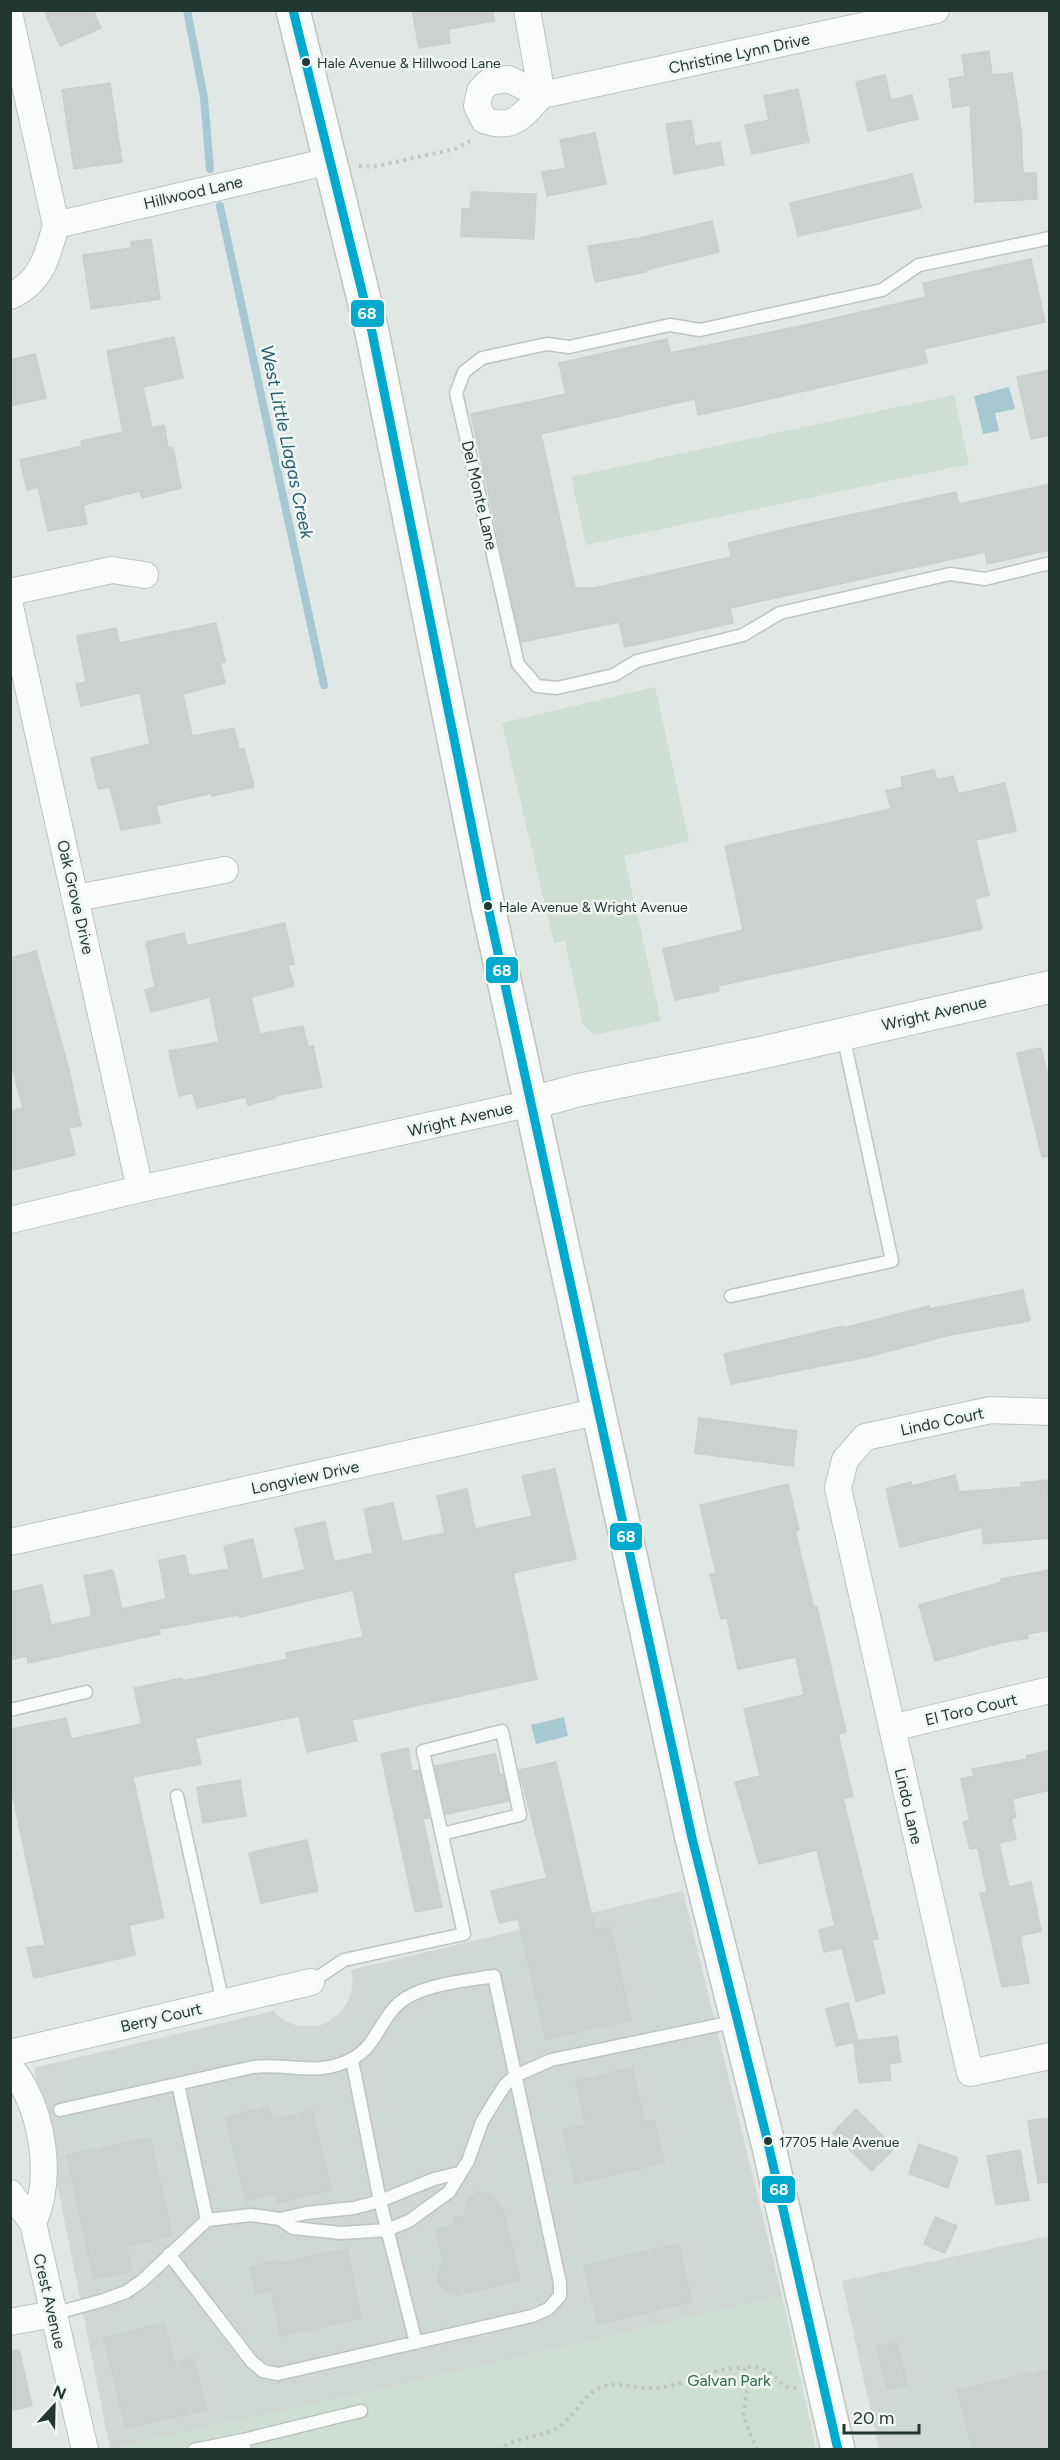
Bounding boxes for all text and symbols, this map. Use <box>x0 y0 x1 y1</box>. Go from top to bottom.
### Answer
street label: Christine Lynn Drive <box>667 29 812 78</box>
place label: Hale Avenue & Hillwood Lane <box>317 55 501 72</box>
marker: Hale Avenue & Hillwood Lane <box>300 56 312 68</box>
street label: Hillwood Lane <box>142 172 245 213</box>
line badge: 68 <box>350 299 385 328</box>
text: 68 <box>357 304 377 323</box>
water label: West Little Llagas Creek <box>256 343 319 542</box>
street label: Del Monte Lane <box>458 439 501 552</box>
street label: Oak Grove Drive <box>53 838 98 956</box>
place label: Hale Avenue & Wright Avenue <box>499 899 688 916</box>
marker: Hale Avenue & Wright Avenue <box>482 900 494 912</box>
line badge: 68 <box>485 956 519 984</box>
text: 68 <box>492 961 512 980</box>
street label: Wright Avenue <box>880 992 989 1035</box>
street label: Wright Avenue <box>406 1098 515 1141</box>
street label: Lindo Court <box>899 1403 986 1440</box>
street label: Longview Drive <box>249 1457 361 1498</box>
line badge: 68 <box>609 1522 643 1551</box>
text: 68 <box>616 1527 636 1546</box>
street label: El Toro Court <box>923 1690 1019 1729</box>
street label: Lindo Lane <box>891 1766 927 1846</box>
street label: Berry Court <box>119 1999 204 2036</box>
place label: 17705 Hale Avenue <box>779 2134 900 2151</box>
marker: 17705 Hale Avenue <box>762 2135 774 2147</box>
line badge: 68 <box>761 2175 796 2204</box>
text: 68 <box>769 2180 789 2199</box>
street label: Crest Avenue <box>29 2252 70 2351</box>
park label: Galvan Park <box>687 2371 771 2390</box>
north arrow <box>24 2376 84 2436</box>
text: N <box>50 2381 69 2404</box>
scale bar <box>844 2397 919 2435</box>
text: 20 m <box>853 2407 894 2429</box>

